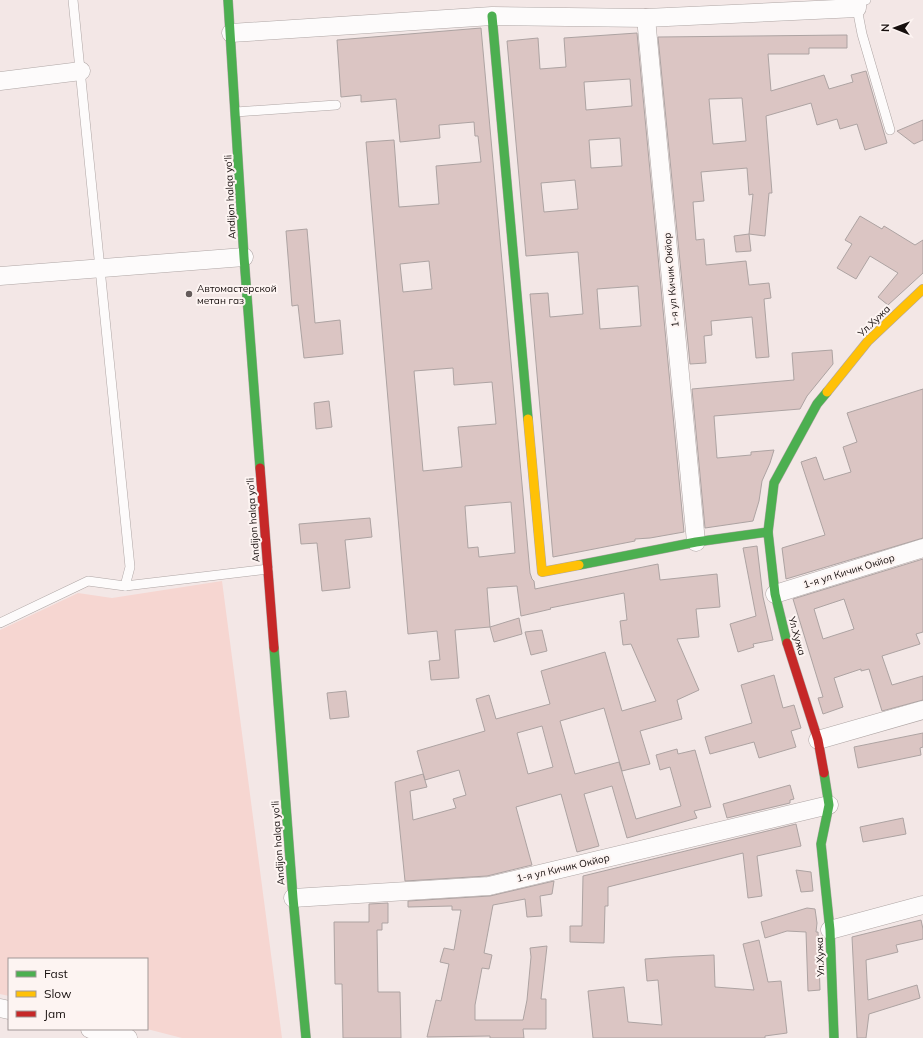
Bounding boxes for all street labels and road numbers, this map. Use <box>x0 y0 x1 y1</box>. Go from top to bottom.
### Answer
street label: Andijon halqa yo‘li <box>221 154 239 240</box>
street label: 1-я ул Кичик Окйор <box>660 232 682 328</box>
street label: Ул.Хужа <box>854 302 893 340</box>
street label: Andijon halqa yo‘li <box>244 477 262 563</box>
street label: 1-я ул Кичик Окйор <box>802 551 896 591</box>
street label: Ул.Хужа <box>785 614 809 657</box>
street label: Andijon halqa yo‘li <box>269 800 287 886</box>
street label: 1-я ул Кичик Окйор <box>515 851 611 885</box>
street label: Ул.Хужа <box>813 937 827 978</box>

